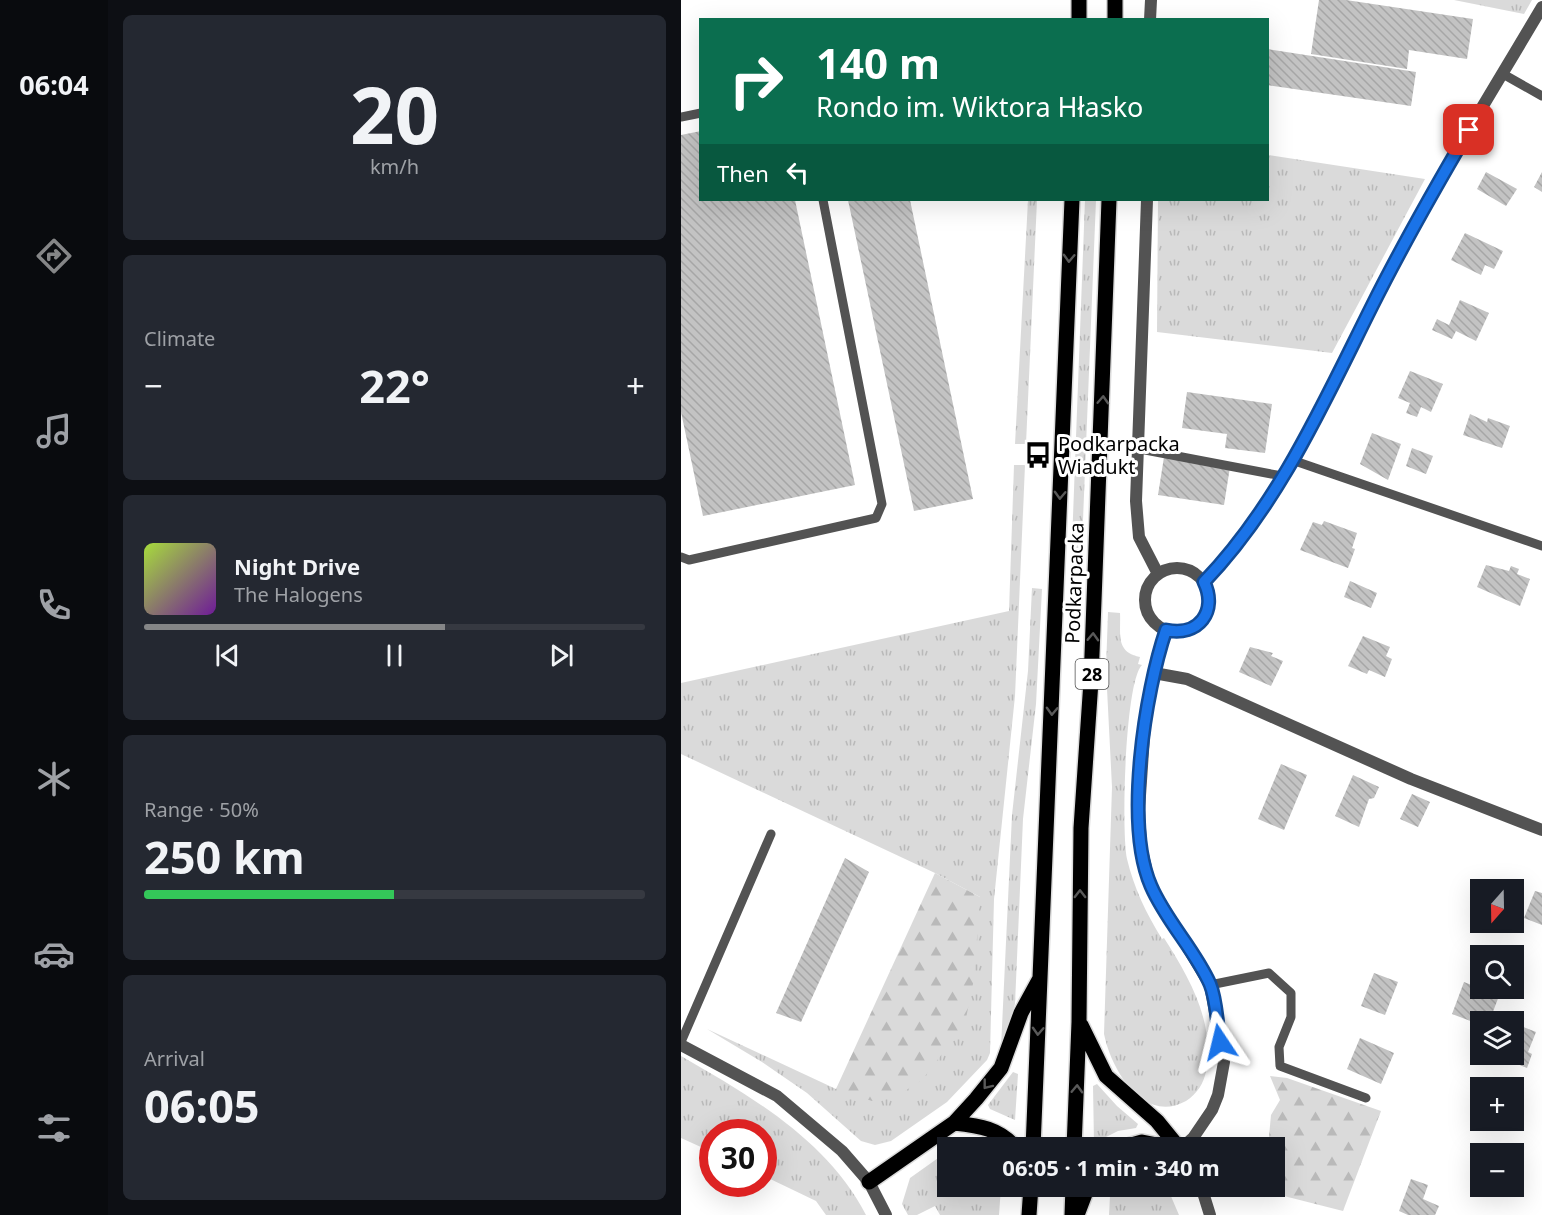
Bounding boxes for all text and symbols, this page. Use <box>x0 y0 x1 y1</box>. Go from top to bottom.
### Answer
text: 140 m <box>816 34 940 91</box>
icon: right <box>717 42 795 120</box>
text: 20 <box>350 61 439 167</box>
text: 06:04 <box>19 66 89 103</box>
text: Rondo im. Wiktora Hłasko <box>816 88 1143 125</box>
pin <box>1443 104 1494 155</box>
icon: arrive <box>1452 113 1485 146</box>
text: km/h <box>370 153 419 180</box>
icon: left <box>781 156 814 189</box>
text: Then <box>717 158 769 188</box>
icon: directions <box>33 235 75 277</box>
one-way arrow <box>1063 253 1076 262</box>
text: Climate <box>144 325 215 352</box>
text: 22° <box>359 355 430 416</box>
text: − <box>144 363 163 408</box>
text: + <box>626 363 645 408</box>
one-way arrow <box>1097 395 1110 404</box>
icon: music <box>33 410 75 452</box>
place label: Podkarpacka Wiadukt <box>1058 430 1180 480</box>
bus stop icon: Podkarpacka Wiadukt <box>1023 440 1053 470</box>
one-way arrow <box>1054 490 1066 499</box>
street label: Podkarpacka <box>1058 522 1090 644</box>
text: Night Drive <box>234 551 360 581</box>
text: The Halogens <box>234 581 363 608</box>
icon: phone <box>33 584 75 626</box>
one-way arrow <box>1086 632 1099 641</box>
icon: previous <box>211 639 244 672</box>
icon: pause <box>378 639 411 672</box>
icon: next <box>545 639 578 672</box>
road number: 28 <box>1075 659 1109 689</box>
one-way arrow <box>1045 706 1058 715</box>
icon: climate <box>33 758 75 800</box>
text: Range · 50% <box>144 796 259 823</box>
text: 250 km <box>144 826 305 887</box>
north arrow <box>1470 879 1524 933</box>
map controls <box>1470 879 1524 1197</box>
one-way arrow <box>1074 890 1086 899</box>
icon: car <box>33 933 75 975</box>
button: search <box>1470 945 1524 999</box>
position arrow <box>1188 1010 1252 1074</box>
button: layers <box>1470 1011 1524 1065</box>
one-way arrow <box>1032 1027 1045 1036</box>
text: Arrival <box>144 1045 205 1072</box>
text: 06:05 <box>144 1075 260 1136</box>
button: + <box>1470 1077 1524 1131</box>
one-way arrow <box>984 1078 995 1089</box>
one-way arrow <box>1070 1085 1083 1094</box>
icon: filters <box>33 1107 75 1149</box>
speed limit sign: 30 <box>699 1119 777 1197</box>
button: − <box>1470 1143 1524 1197</box>
text: 06:05 · 1 min · 340 m <box>1002 1152 1220 1182</box>

